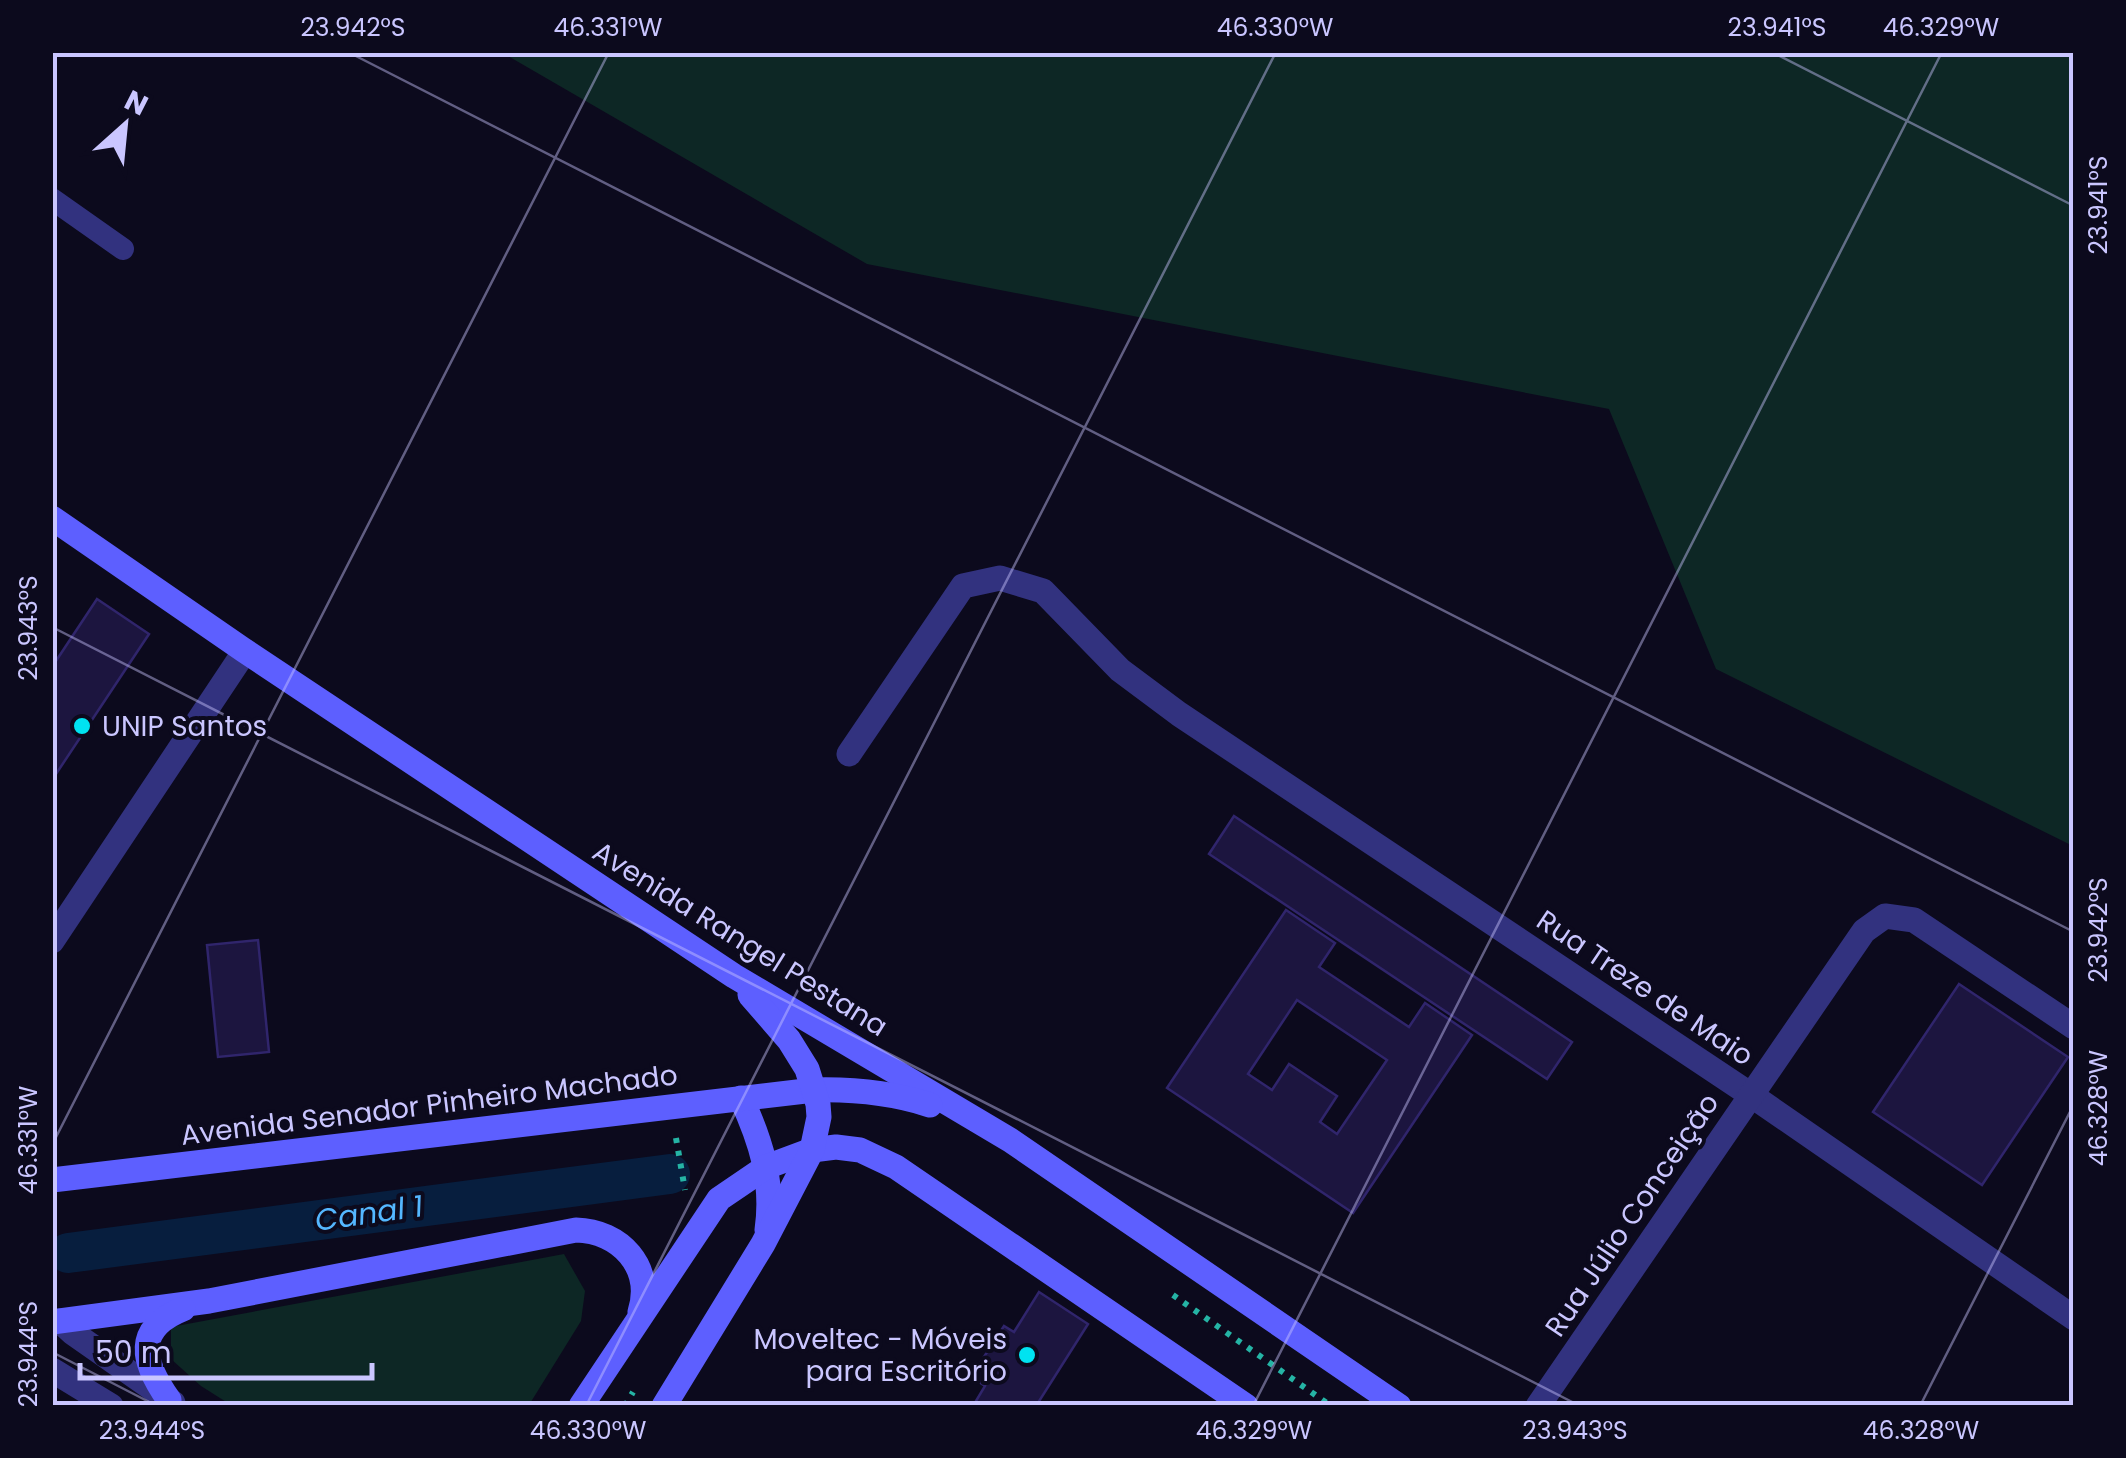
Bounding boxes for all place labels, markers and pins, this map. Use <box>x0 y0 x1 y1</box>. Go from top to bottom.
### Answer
place label: UNIP Santos <box>102 707 267 746</box>
marker: UNIP Santos <box>71 715 93 737</box>
place label: Moveltec - Móveis para Escritório <box>753 1320 1007 1391</box>
marker: Moveltec - Móveis para Escritório <box>1016 1344 1038 1366</box>

